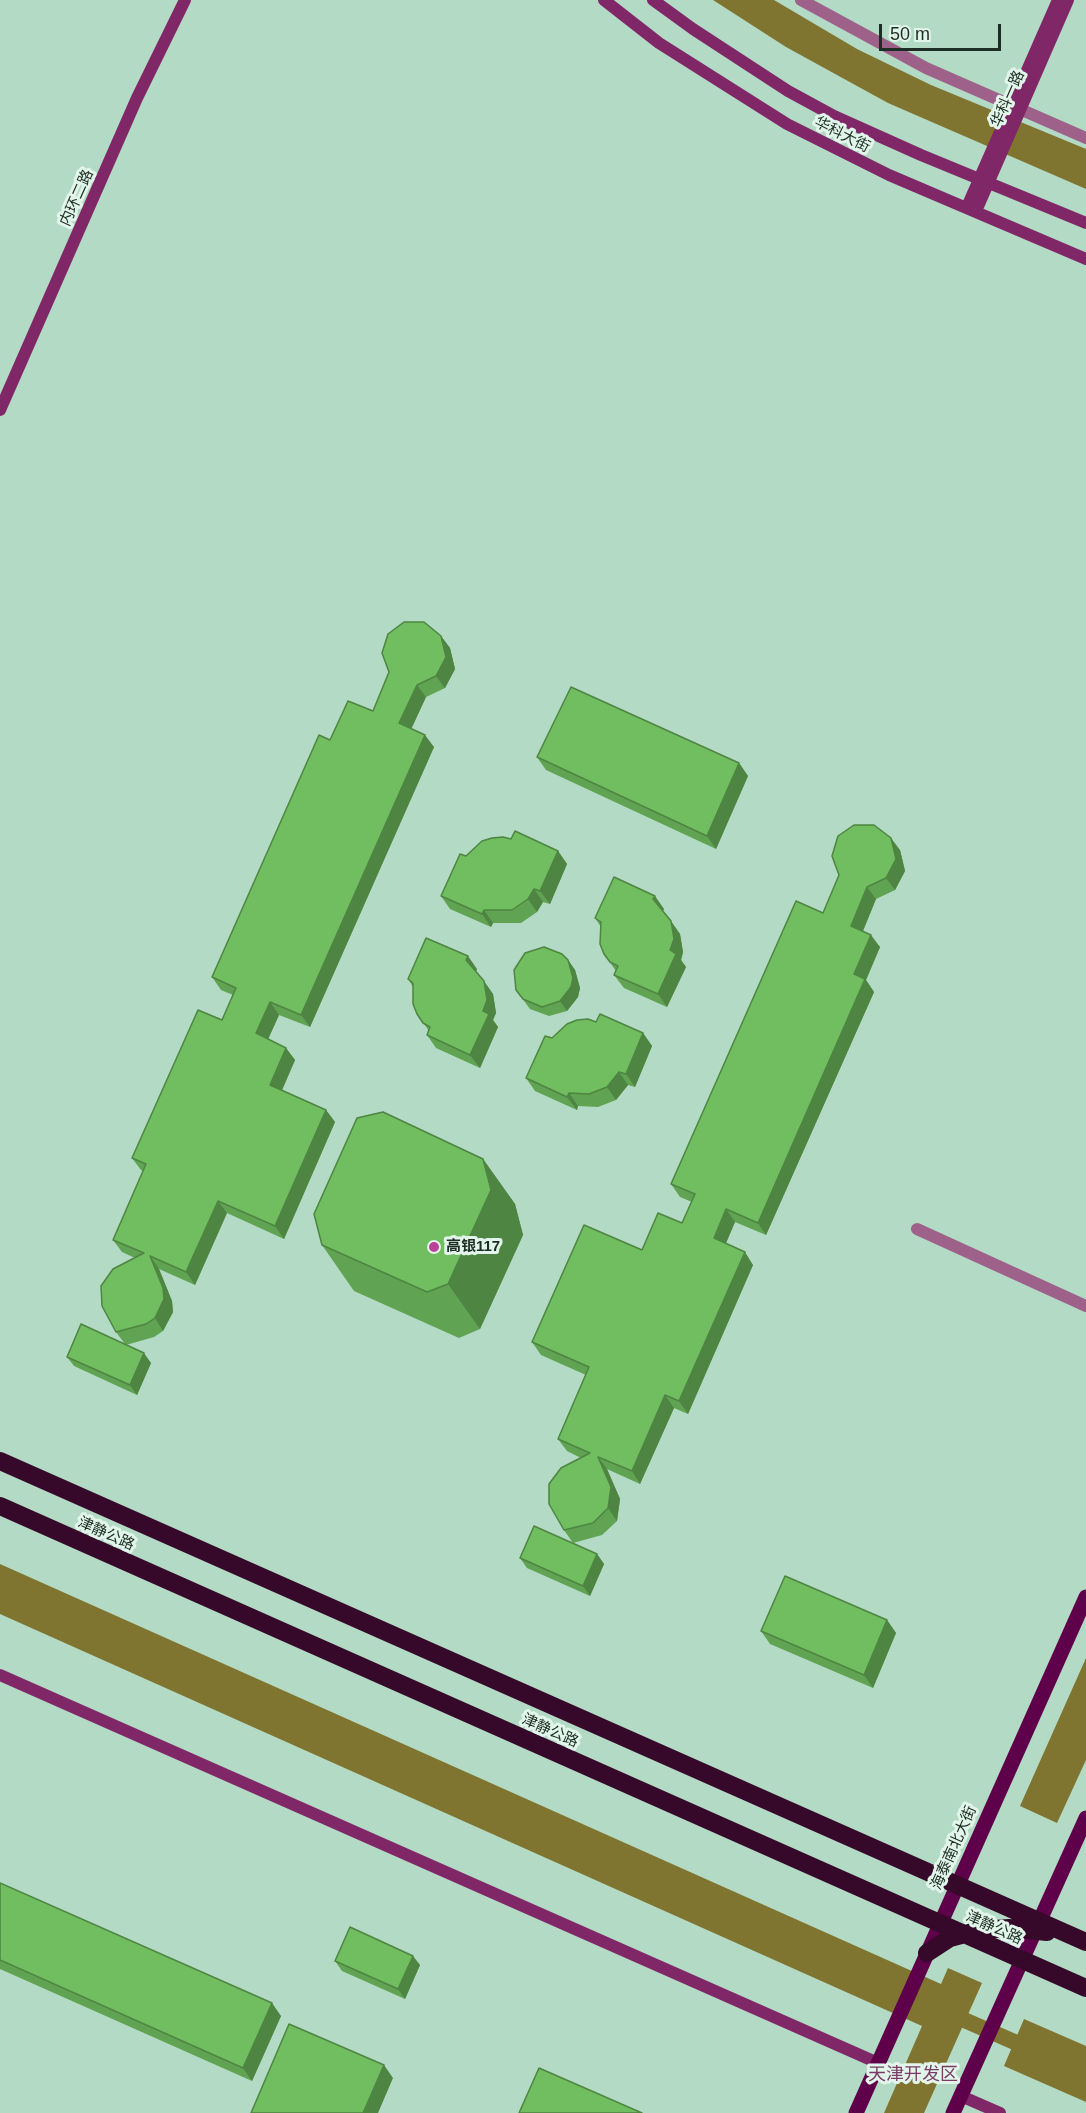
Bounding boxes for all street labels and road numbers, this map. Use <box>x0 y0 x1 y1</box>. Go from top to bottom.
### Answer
street label: 华科一路 <box>988 68 1028 130</box>
street label: 华科大街 <box>811 113 873 157</box>
street label: 内环二路 <box>57 167 97 229</box>
street label: 津静公路 <box>75 1514 137 1554</box>
street label: 津静公路 <box>519 1711 581 1751</box>
street label: 海泰南北大街 <box>927 1803 981 1893</box>
street label: 津静公路 <box>963 1908 1025 1948</box>

